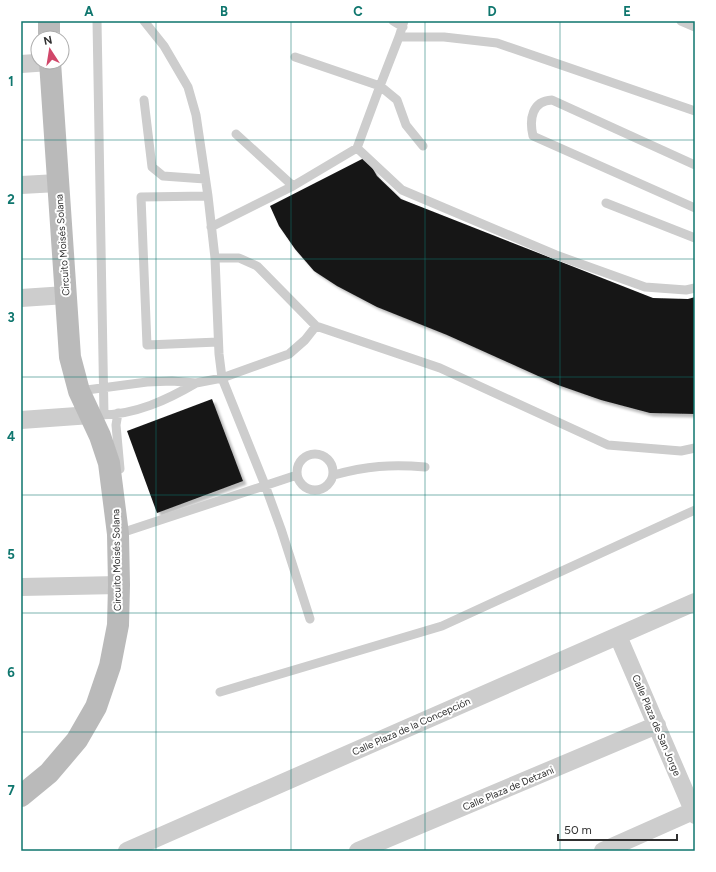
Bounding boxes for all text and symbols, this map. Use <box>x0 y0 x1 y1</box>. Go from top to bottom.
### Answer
text: A <box>84 4 94 19</box>
text: B <box>220 4 228 19</box>
text: C <box>353 4 363 19</box>
text: D <box>487 4 497 19</box>
text: E <box>623 4 631 19</box>
north arrow <box>30 30 70 70</box>
text: N <box>43 33 54 48</box>
text: 1 <box>8 74 14 89</box>
text: 2 <box>7 192 15 207</box>
street label: Circuito Moisés Solana <box>52 194 73 296</box>
text: 3 <box>7 310 15 325</box>
text: 4 <box>7 429 15 444</box>
street label: Circuito Moisés Solana <box>109 509 124 611</box>
text: 5 <box>7 547 15 562</box>
text: 6 <box>7 665 15 680</box>
street label: Calle Plaza de San Jorge <box>629 673 684 778</box>
street label: Calle Plaza de la Concepción <box>350 694 473 758</box>
street label: Calle Plaza de Detzani <box>461 763 556 814</box>
text: 7 <box>7 783 15 798</box>
scale bar <box>558 816 677 842</box>
text: 50 m <box>564 823 592 837</box>

